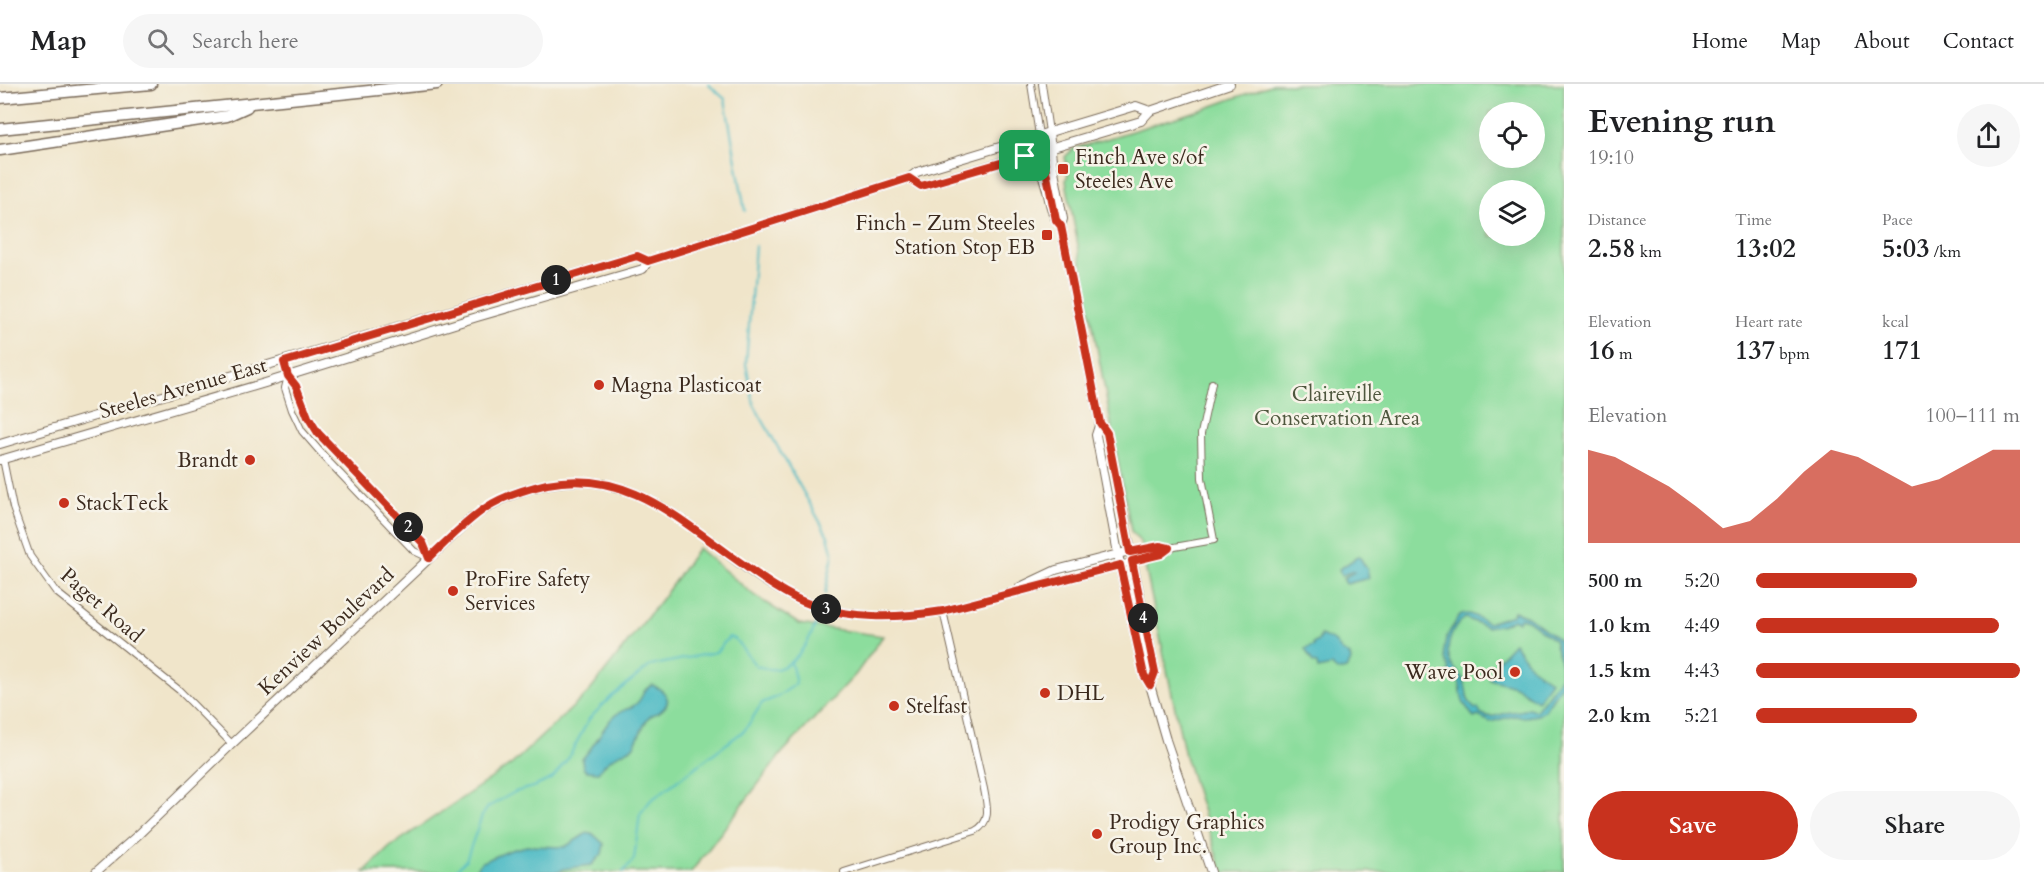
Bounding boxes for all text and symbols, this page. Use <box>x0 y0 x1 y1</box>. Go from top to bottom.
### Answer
search box <box>123 14 543 68</box>
text: Map <box>30 22 87 60</box>
icon: search <box>144 25 177 58</box>
text: Search here <box>192 26 299 56</box>
text: Home <box>1692 27 1748 56</box>
text: Map <box>1781 27 1821 56</box>
text: About <box>1854 27 1910 56</box>
text: Contact <box>1943 27 2014 56</box>
text: Evening run <box>1588 99 1776 144</box>
map controls <box>1479 102 1545 246</box>
button: locate <box>1479 102 1545 168</box>
button: share <box>1957 104 2020 167</box>
pin <box>999 130 1050 181</box>
icon: arrive <box>1008 139 1041 172</box>
place label: Finch Ave s/of Steeles Ave <box>1075 143 1207 196</box>
text: 19:10 <box>1588 144 1634 171</box>
marker: Finch Ave s/of Steeles Ave <box>1056 162 1070 176</box>
button: layers <box>1479 180 1545 246</box>
place label: Finch - Zum Steeles Station Stop EB <box>855 209 1035 262</box>
text: Distance <box>1588 209 1646 231</box>
text: Time <box>1735 209 1772 231</box>
text: Pace <box>1882 209 1913 231</box>
marker: Finch - Zum Steeles Station Stop EB <box>1040 228 1054 242</box>
text: 2.58 <box>1588 231 1636 266</box>
text: 13:02 <box>1735 231 1796 266</box>
text: 5:03 <box>1882 231 1930 266</box>
text: km <box>1636 241 1662 263</box>
text: /km <box>1930 241 1961 263</box>
pin: 1 <box>541 265 571 295</box>
text: 1 <box>552 269 560 291</box>
text: Elevation <box>1588 311 1652 333</box>
text: Heart rate <box>1735 311 1803 333</box>
text: kcal <box>1882 311 1909 333</box>
text: 16 <box>1588 333 1615 368</box>
text: 137 <box>1735 333 1775 368</box>
text: 171 <box>1882 333 1922 368</box>
text: m <box>1615 343 1632 365</box>
text: bpm <box>1775 343 1810 365</box>
street label: Steeles Avenue East <box>96 351 271 426</box>
place label: Magna Plasticoat <box>611 371 762 400</box>
marker: Magna Plasticoat <box>592 378 606 392</box>
park label: Claireville Conservation Area <box>1254 380 1420 433</box>
text: Elevation <box>1588 402 1667 429</box>
text: 100–111 m <box>1925 402 2020 429</box>
place label: Brandt <box>177 446 238 475</box>
marker: Brandt <box>243 453 257 467</box>
place label: StackTeck <box>76 489 170 518</box>
marker: StackTeck <box>57 496 71 510</box>
pin: 2 <box>393 512 423 542</box>
text: 2 <box>404 516 412 538</box>
street label: Paget Road <box>54 561 149 650</box>
street label: Kenview Boulevard <box>252 561 401 702</box>
place label: ProFire Safety Services <box>465 565 590 618</box>
text: 500 m <box>1588 567 1643 594</box>
text: 5:20 <box>1684 567 1720 594</box>
marker: ProFire Safety Services <box>446 584 460 598</box>
pin: 3 <box>811 594 841 624</box>
text: 3 <box>822 598 830 620</box>
pin: 4 <box>1128 603 1158 633</box>
text: 4 <box>1139 607 1147 629</box>
text: 1.0 km <box>1588 612 1651 639</box>
text: 4:49 <box>1684 612 1720 639</box>
text: 1.5 km <box>1588 657 1651 684</box>
text: 4:43 <box>1684 657 1720 684</box>
place label: Wave Pool <box>1403 658 1503 687</box>
marker: Wave Pool <box>1508 665 1522 679</box>
place label: DHL <box>1057 679 1105 708</box>
marker: DHL <box>1038 686 1052 700</box>
place label: Stelfast <box>906 692 968 721</box>
marker: Stelfast <box>887 699 901 713</box>
text: 2.0 km <box>1588 702 1651 729</box>
text: 5:21 <box>1684 702 1720 729</box>
button: Save <box>1588 791 1798 860</box>
button: Share <box>1810 791 2020 860</box>
place label: Prodigy Graphics Group Inc. <box>1109 808 1265 861</box>
marker: Prodigy Graphics Group Inc. <box>1090 827 1104 841</box>

